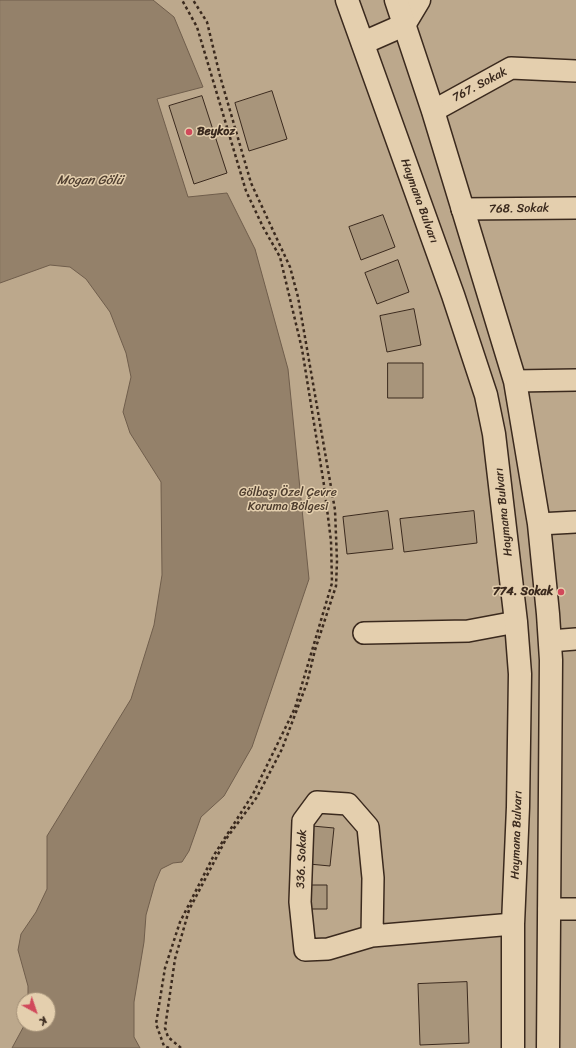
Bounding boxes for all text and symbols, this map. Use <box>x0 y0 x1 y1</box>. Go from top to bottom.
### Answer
street label: 767. Sokak <box>450 65 510 105</box>
place label: Beykoz <box>197 125 235 139</box>
marker: Beykoz <box>184 127 194 137</box>
street label: Haymana Bulvarı <box>397 157 441 245</box>
water label: Mogan Gölü <box>57 173 123 189</box>
street label: 768. Sokak <box>489 201 549 217</box>
street label: Haymana Bulvarı <box>492 467 516 557</box>
park label: Gölbaşı Özel Çevre Koruma Bölgesi <box>239 486 337 514</box>
place label: 774. Sokak <box>493 585 553 599</box>
marker: 774. Sokak <box>556 587 566 597</box>
street label: Haymana Bulvarı <box>508 790 526 880</box>
street label: 336. Sokak <box>294 829 310 889</box>
north arrow <box>16 992 56 1032</box>
text: K <box>35 1011 52 1030</box>

